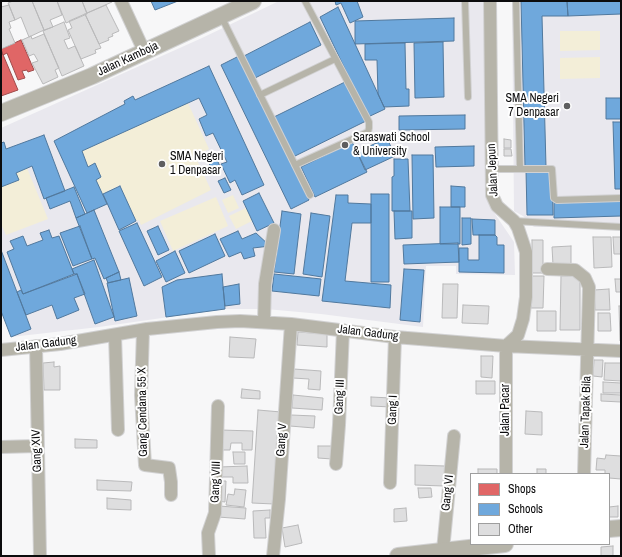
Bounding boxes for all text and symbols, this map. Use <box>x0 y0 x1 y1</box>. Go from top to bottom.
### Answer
street label: Jalan Kamboja <box>95 39 161 79</box>
place label: SMA Negeri 7 Denpasar <box>505 92 559 120</box>
marker: SMA Negeri 7 Denpasar <box>562 101 572 111</box>
place label: Saraswati School & University <box>353 131 430 159</box>
marker: Saraswati School & University <box>340 140 350 150</box>
street label: Jalan Jepun <box>484 143 502 197</box>
place label: SMA Negeri 1 Denpasar <box>170 150 224 178</box>
marker: SMA Negeri 1 Denpasar <box>157 159 167 169</box>
street label: Jalan Gadung <box>337 322 399 344</box>
street label: Jalan Gadung <box>15 333 77 355</box>
street label: Gang Cendana 55 X <box>135 367 151 457</box>
street label: Jalan Tapak Bila <box>578 376 594 448</box>
street label: Gang III <box>332 379 348 415</box>
street label: Jalan Pacar <box>499 384 513 436</box>
street label: Gang I <box>385 395 401 425</box>
street label: Gang V <box>274 423 290 457</box>
street label: Gang XIV <box>29 429 45 473</box>
street label: Gang VIII <box>208 461 224 503</box>
legend <box>470 473 610 545</box>
street label: Gang VI <box>439 474 457 512</box>
text: Shops <box>508 481 536 497</box>
text: Schools <box>508 501 543 517</box>
text: Other <box>508 521 533 537</box>

